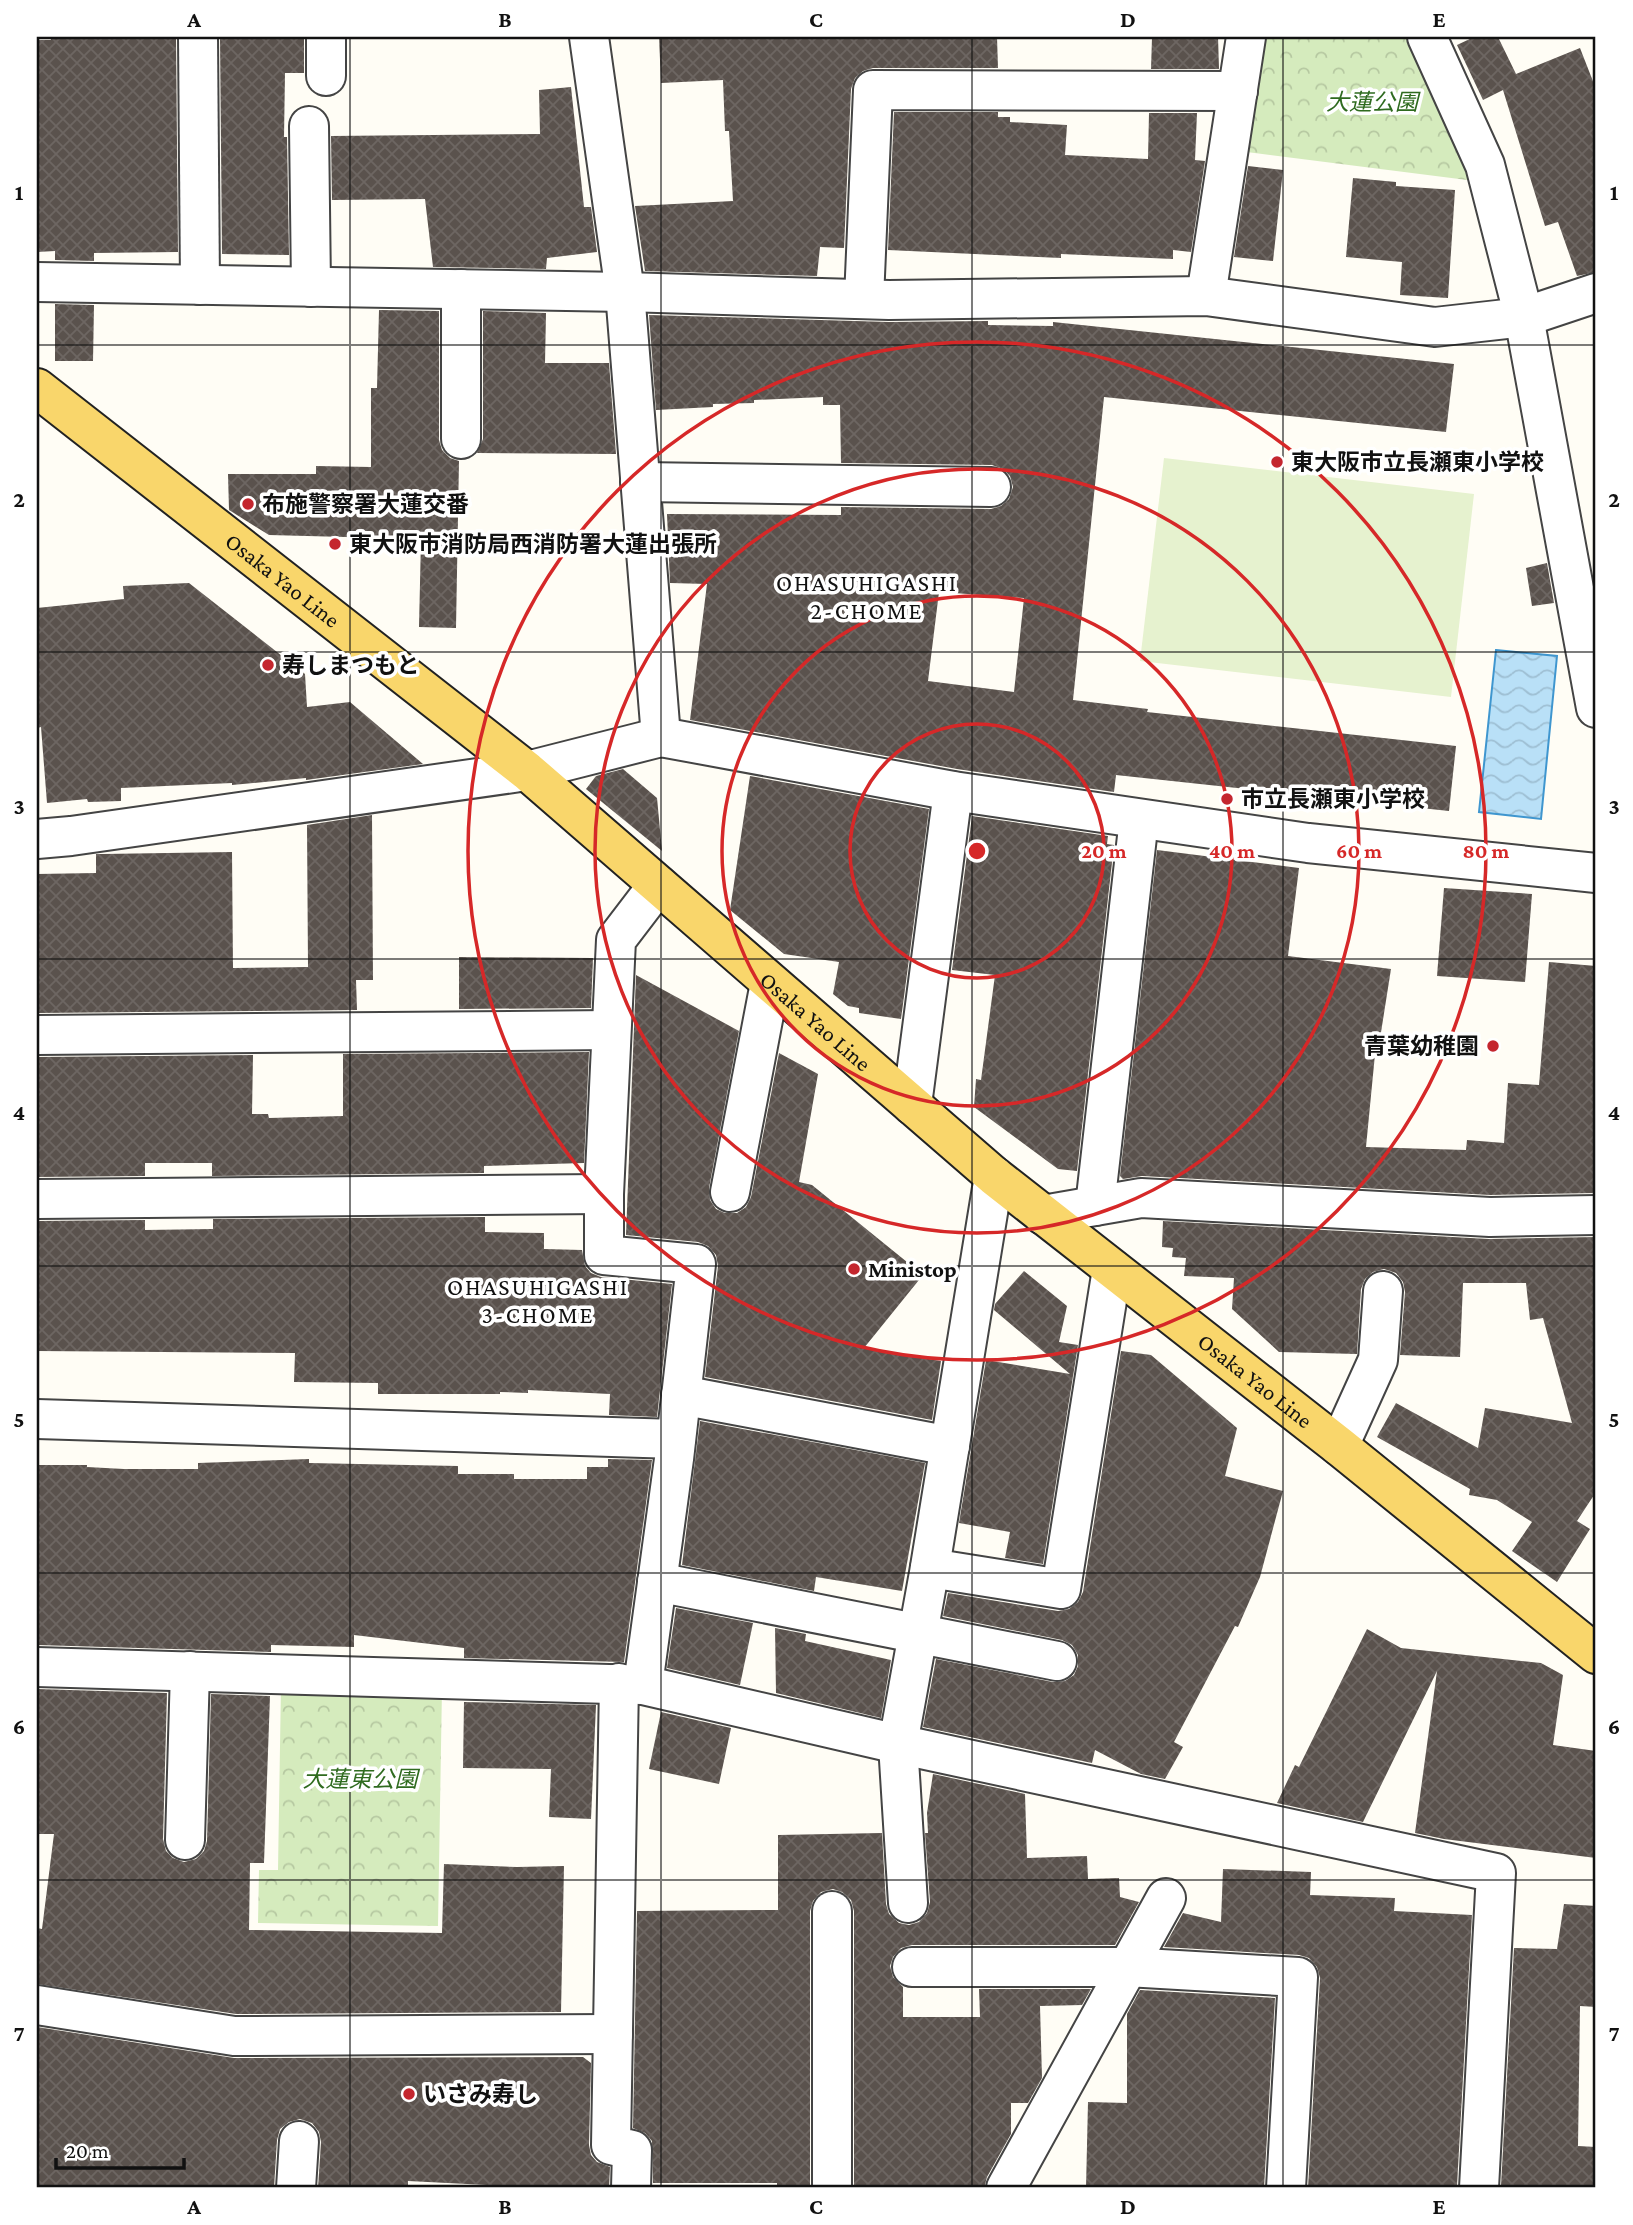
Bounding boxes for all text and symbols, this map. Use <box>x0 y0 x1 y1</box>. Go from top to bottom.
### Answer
text: A <box>186 6 201 32</box>
text: B <box>498 6 512 32</box>
text: C <box>809 6 823 32</box>
text: D <box>1120 6 1136 32</box>
text: E <box>1432 6 1446 32</box>
park label: 大蓮公園 <box>1326 89 1421 115</box>
text: 1 <box>15 179 24 205</box>
text: 1 <box>1610 179 1619 205</box>
place label: 東大阪市立長瀬東小学校 <box>1291 449 1544 475</box>
marker: 東大阪市立長瀬東小学校 <box>1269 454 1285 470</box>
text: 2 <box>13 486 25 512</box>
text: 2 <box>1608 486 1620 512</box>
place label: 布施警察署大蓮交番 <box>262 491 469 517</box>
marker: 布施警察署大蓮交番 <box>240 496 256 512</box>
street label: Osaka Yao Line <box>220 527 345 633</box>
place label: 東大阪市消防局西消防署大蓮出張所 <box>349 531 717 557</box>
marker: 東大阪市消防局西消防署大蓮出張所 <box>327 536 343 552</box>
district label: OHASUHIGASHI 2-CHOME <box>776 569 958 624</box>
place label: 寿しまつもと <box>282 652 420 678</box>
marker: 寿しまつもと <box>260 657 276 673</box>
place label: 市立長瀬東小学校 <box>1241 786 1425 812</box>
marker: 市立長瀬東小学校 <box>1219 791 1235 807</box>
text: 3 <box>13 793 25 819</box>
text: 3 <box>1608 793 1620 819</box>
centre of rings <box>965 839 989 863</box>
text: 20 m <box>1081 839 1127 863</box>
text: 40 m <box>1209 839 1255 863</box>
text: 60 m <box>1336 839 1382 863</box>
text: 80 m <box>1463 839 1510 863</box>
street label: Osaka Yao Line <box>755 966 876 1076</box>
place label: 青葉幼稚園 <box>1364 1033 1479 1059</box>
marker: 青葉幼稚園 <box>1485 1038 1501 1054</box>
text: 4 <box>13 1099 25 1125</box>
text: 4 <box>1608 1099 1620 1125</box>
place label: Ministop <box>868 1256 957 1282</box>
marker: Ministop <box>846 1261 862 1277</box>
district label: OHASUHIGASHI 3-CHOME <box>447 1273 629 1328</box>
street label: Osaka Yao Line <box>1193 1328 1318 1433</box>
text: 5 <box>13 1406 25 1432</box>
text: 5 <box>1608 1406 1620 1432</box>
text: 6 <box>13 1713 25 1739</box>
text: 6 <box>1608 1713 1620 1739</box>
park label: 大蓮東公園 <box>303 1766 421 1792</box>
text: 7 <box>13 2020 25 2046</box>
text: 7 <box>1608 2020 1620 2046</box>
place label: いさみ寿し <box>423 2081 538 2107</box>
marker: いさみ寿し <box>401 2086 417 2102</box>
scale bar <box>56 2127 184 2171</box>
text: 20 m <box>66 2139 109 2163</box>
text: A <box>186 2193 201 2219</box>
text: B <box>498 2193 512 2219</box>
text: C <box>809 2193 823 2219</box>
text: D <box>1120 2193 1136 2219</box>
text: E <box>1432 2193 1446 2219</box>

